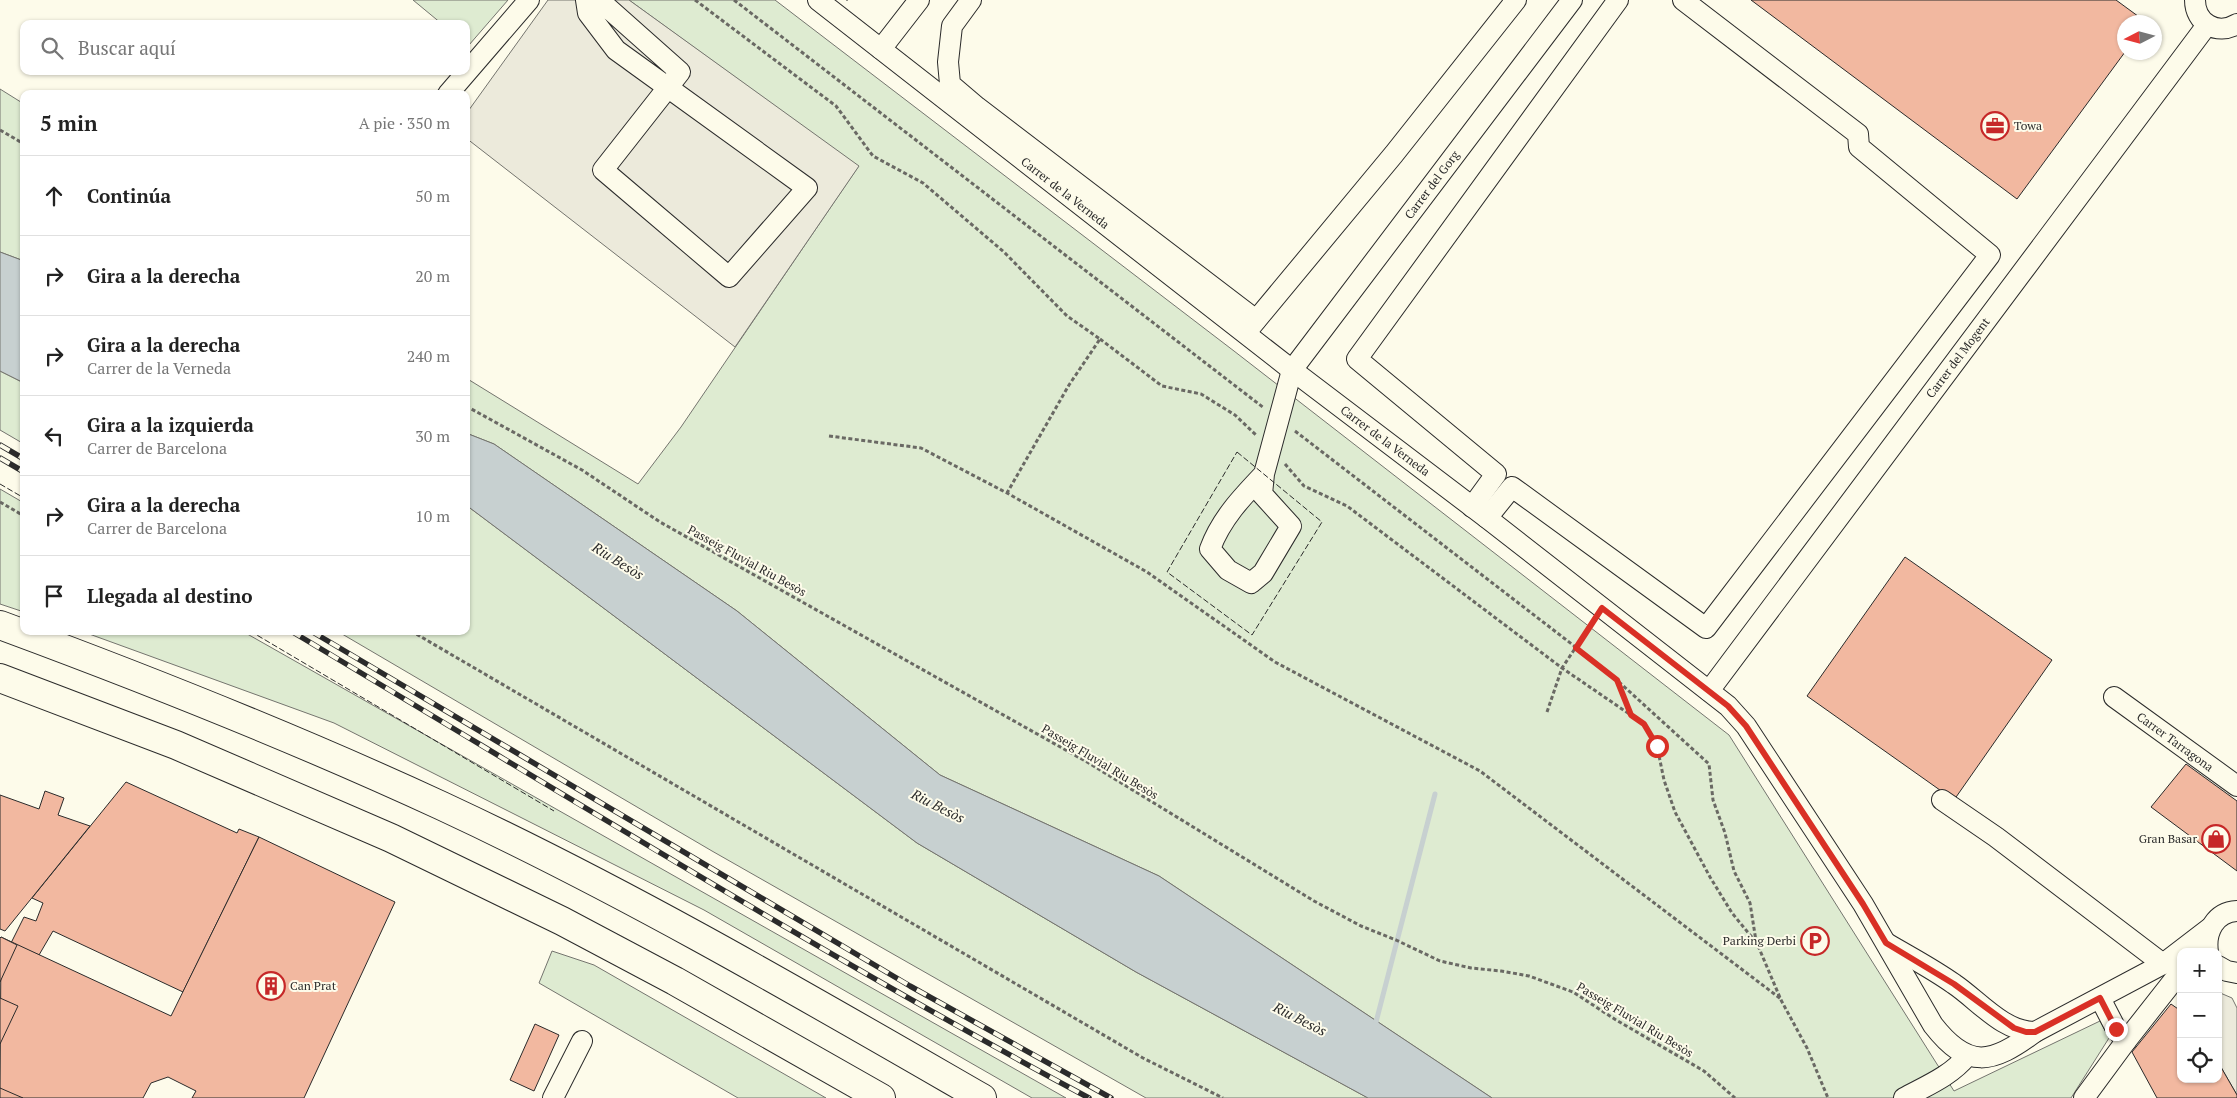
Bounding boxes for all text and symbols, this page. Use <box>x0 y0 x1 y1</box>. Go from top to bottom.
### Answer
north arrow <box>2117 15 2162 60</box>
search box <box>20 20 470 75</box>
icon: search <box>38 34 66 62</box>
text: Buscar aquí <box>78 35 176 60</box>
text: 5 min <box>40 109 97 137</box>
office icon: Towa <box>1980 111 2010 141</box>
text: A pie · 350 m <box>359 112 450 134</box>
place label: Towa <box>2014 118 2042 133</box>
street label: Carrer del Gorg <box>1401 147 1463 222</box>
street label: Carrer de la Verneda <box>1018 153 1113 232</box>
icon: ahead <box>40 182 68 210</box>
text: Continúa <box>87 183 171 208</box>
text: 50 m <box>415 185 450 207</box>
icon: right <box>40 262 68 290</box>
text: Gira a la derecha <box>87 263 240 288</box>
text: 20 m <box>415 265 450 287</box>
street label: Carrer del Mogent <box>1922 314 1993 401</box>
text: Gira a la derecha <box>87 332 240 357</box>
icon: right <box>40 342 68 370</box>
text: 240 m <box>407 345 450 367</box>
text: Carrer de la Verneda <box>87 357 231 379</box>
street label: Carrer de la Verneda <box>1338 402 1433 479</box>
text: Gira a la izquierda <box>87 412 254 437</box>
icon: left <box>40 422 68 450</box>
text: 30 m <box>415 425 450 447</box>
text: Carrer de Barcelona <box>87 437 227 459</box>
text: Gira a la derecha <box>87 492 240 517</box>
icon: right <box>40 502 68 530</box>
text: 10 m <box>415 505 450 527</box>
text: Carrer de Barcelona <box>87 517 227 539</box>
street label: Passeig Fluvial Riu Besòs <box>685 522 809 599</box>
water label: Riu Besòs <box>588 537 648 584</box>
icon: arrive <box>40 582 68 610</box>
text: Llegada al destino <box>87 583 253 608</box>
street label: Carrer Tarragona <box>2134 709 2217 774</box>
street label: Passeig Fluvial Riu Besòs <box>1039 721 1161 802</box>
route start <box>1646 735 1669 758</box>
water label: Riu Besòs <box>907 784 968 827</box>
shop icon: Gran Basar <box>2201 824 2231 854</box>
place label: Gran Basar <box>2139 831 2197 846</box>
parking icon: Parking Derbi <box>1800 926 1830 956</box>
place label: Parking Derbi <box>1723 933 1796 948</box>
map controls <box>2177 948 2222 1083</box>
button: + <box>2177 948 2222 993</box>
building icon: Can Prat <box>256 971 286 1001</box>
place label: Can Prat <box>290 978 337 993</box>
street label: Passeig Fluvial Riu Besòs <box>1574 979 1696 1060</box>
button: − <box>2177 993 2222 1038</box>
water label: Riu Besòs <box>1269 997 1330 1040</box>
route end <box>2105 1018 2128 1041</box>
button: locate <box>2177 1038 2222 1083</box>

